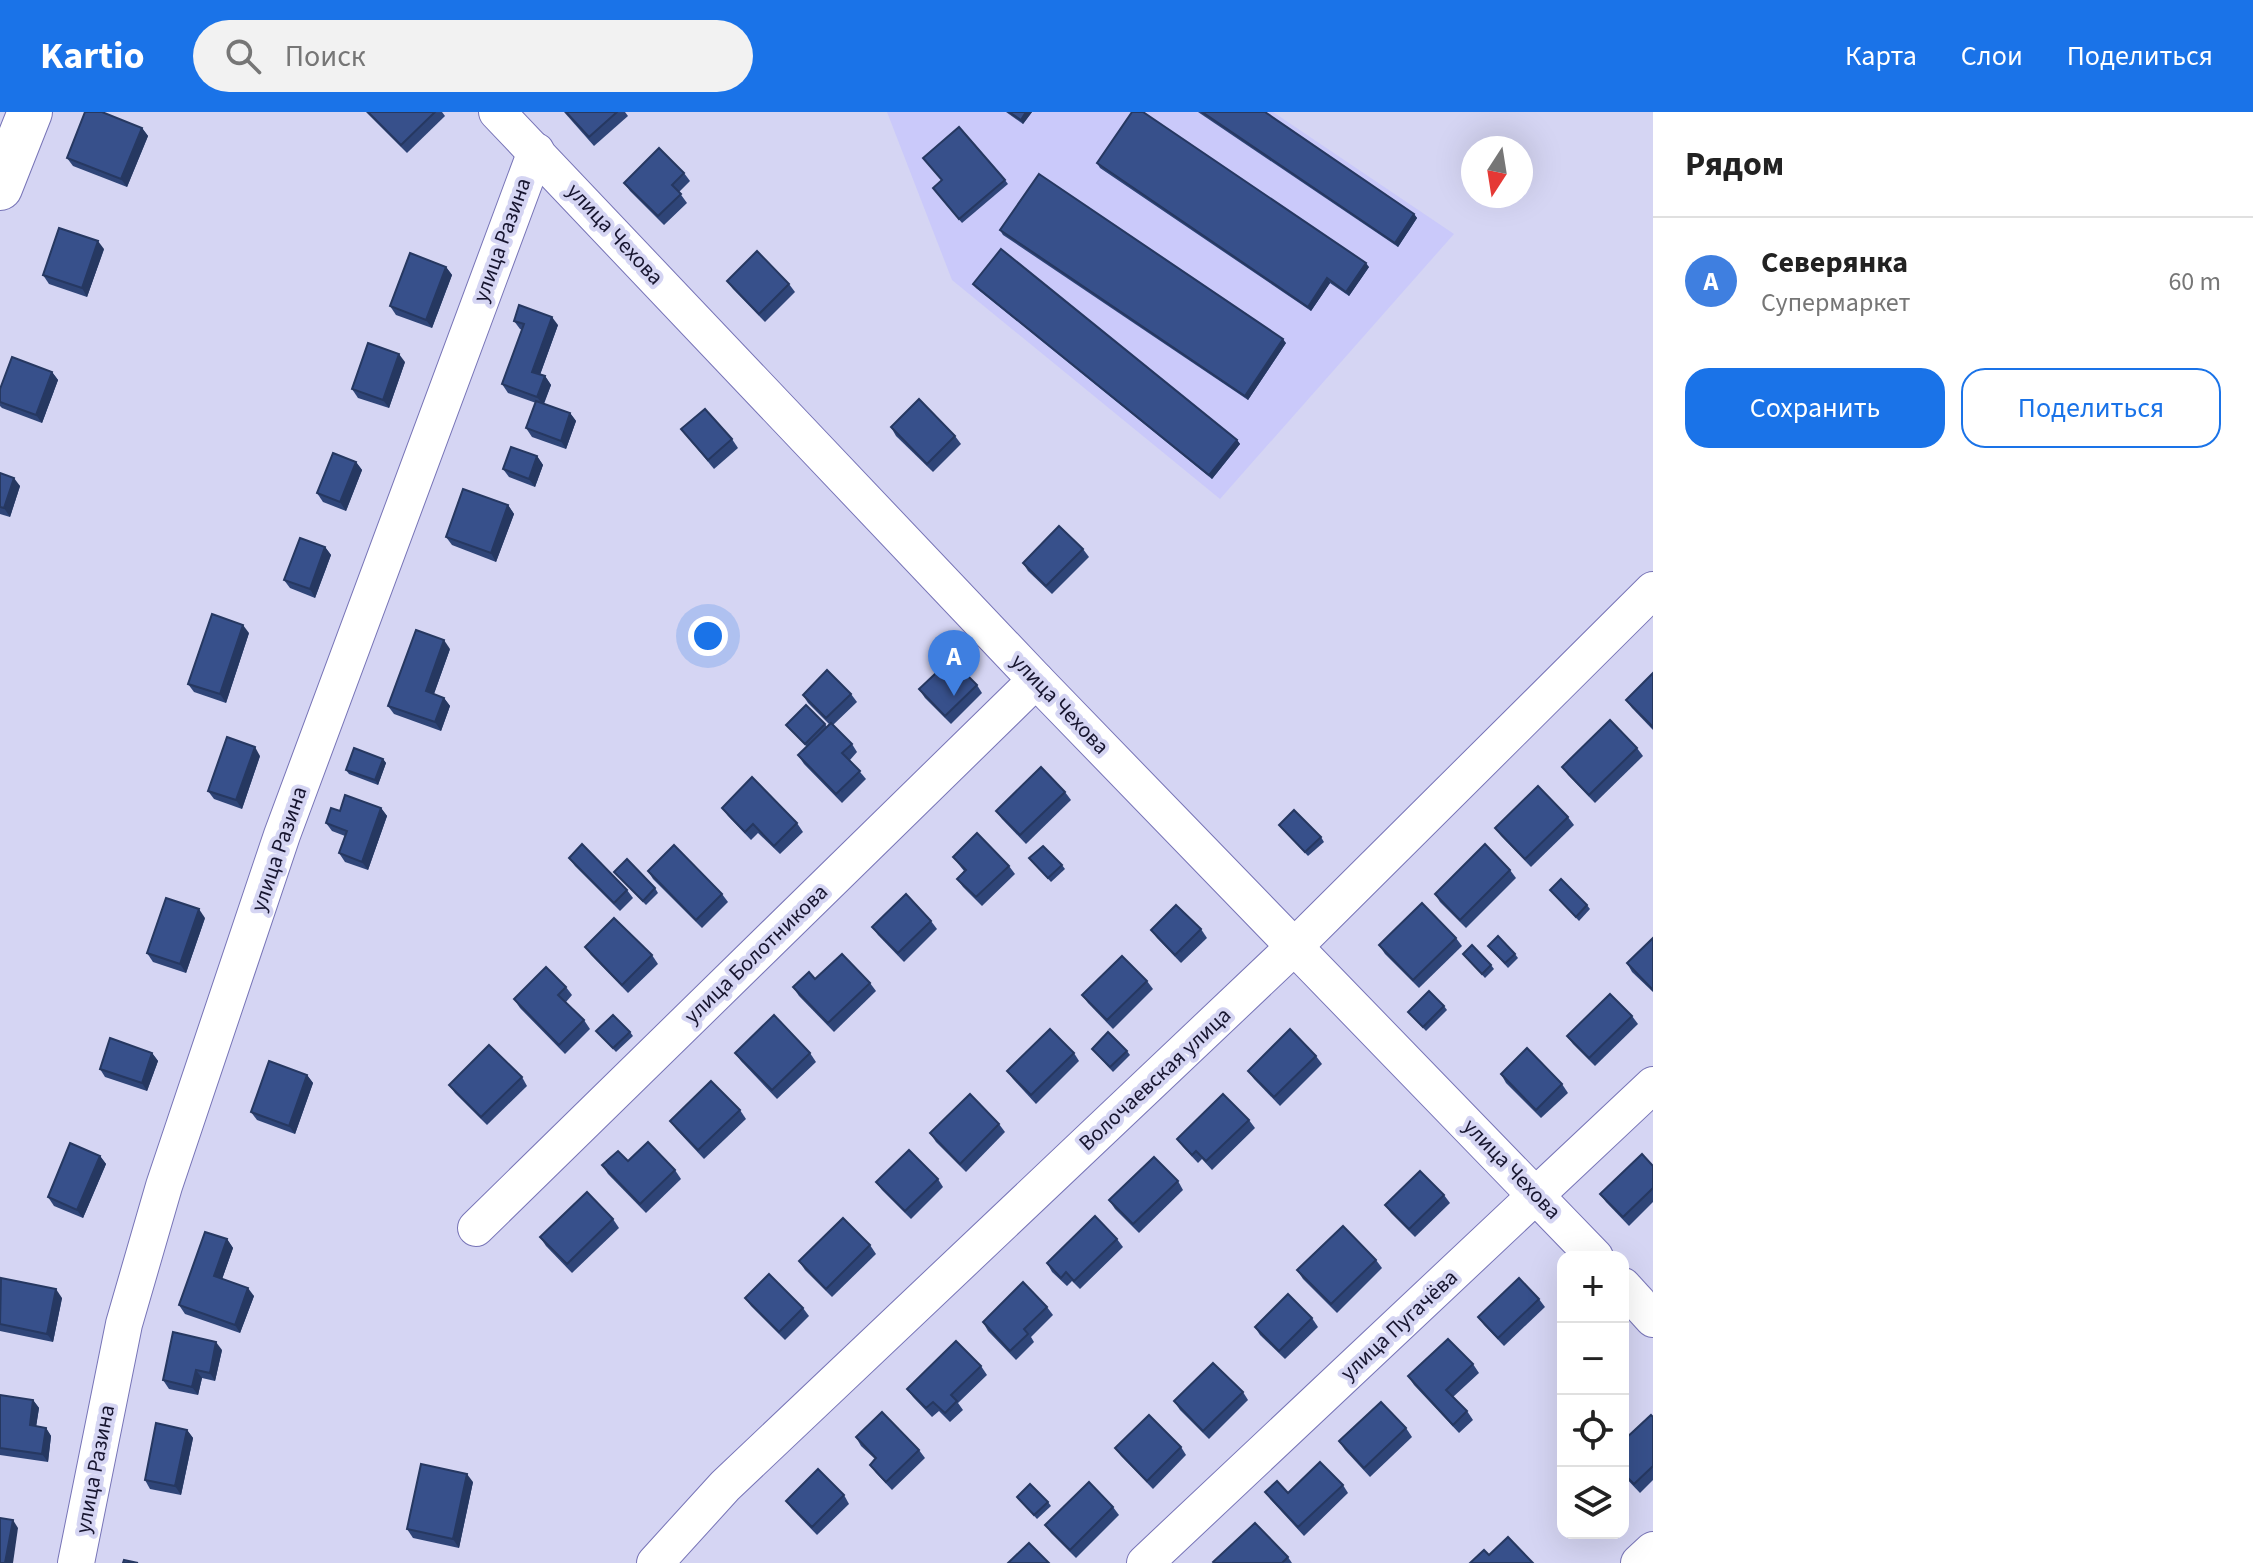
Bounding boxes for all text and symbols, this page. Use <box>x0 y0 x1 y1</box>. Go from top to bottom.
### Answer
search box <box>193 20 753 92</box>
text: Kartio <box>40 29 145 83</box>
icon: search <box>221 34 265 78</box>
text: Поиск <box>285 35 366 78</box>
text: Карта <box>1845 36 1917 76</box>
text: Слои <box>1961 36 2023 76</box>
text: Поделиться <box>2067 36 2213 76</box>
north arrow <box>1461 136 1533 208</box>
text: Рядом <box>1685 140 1784 189</box>
street label: улица Разина <box>465 173 539 307</box>
street label: улица Чехова <box>559 176 671 292</box>
text: Северянка <box>1761 241 1908 284</box>
text: A <box>1704 263 1718 300</box>
text: 60 m <box>2168 263 2221 300</box>
text: Супермаркет <box>1761 284 1910 321</box>
button: Сохранить <box>1685 368 1945 448</box>
button: Поделиться <box>1961 368 2221 448</box>
your location <box>688 616 728 656</box>
pin: A <box>928 630 980 696</box>
street label: улица Чехова <box>1003 646 1117 762</box>
street label: улица Разина <box>243 782 315 916</box>
street label: улица Болотникова <box>677 877 835 1031</box>
street label: Волочаевская улица <box>1072 1000 1238 1158</box>
street label: улица Чехова <box>1455 1111 1569 1227</box>
map controls <box>1557 1251 1629 1539</box>
button: + <box>1557 1251 1629 1323</box>
street label: улица Пугачёва <box>1333 1262 1465 1388</box>
button: − <box>1557 1323 1629 1395</box>
button: locate <box>1557 1395 1629 1467</box>
street label: улица Разина <box>67 1402 123 1536</box>
button: layers <box>1557 1467 1629 1539</box>

